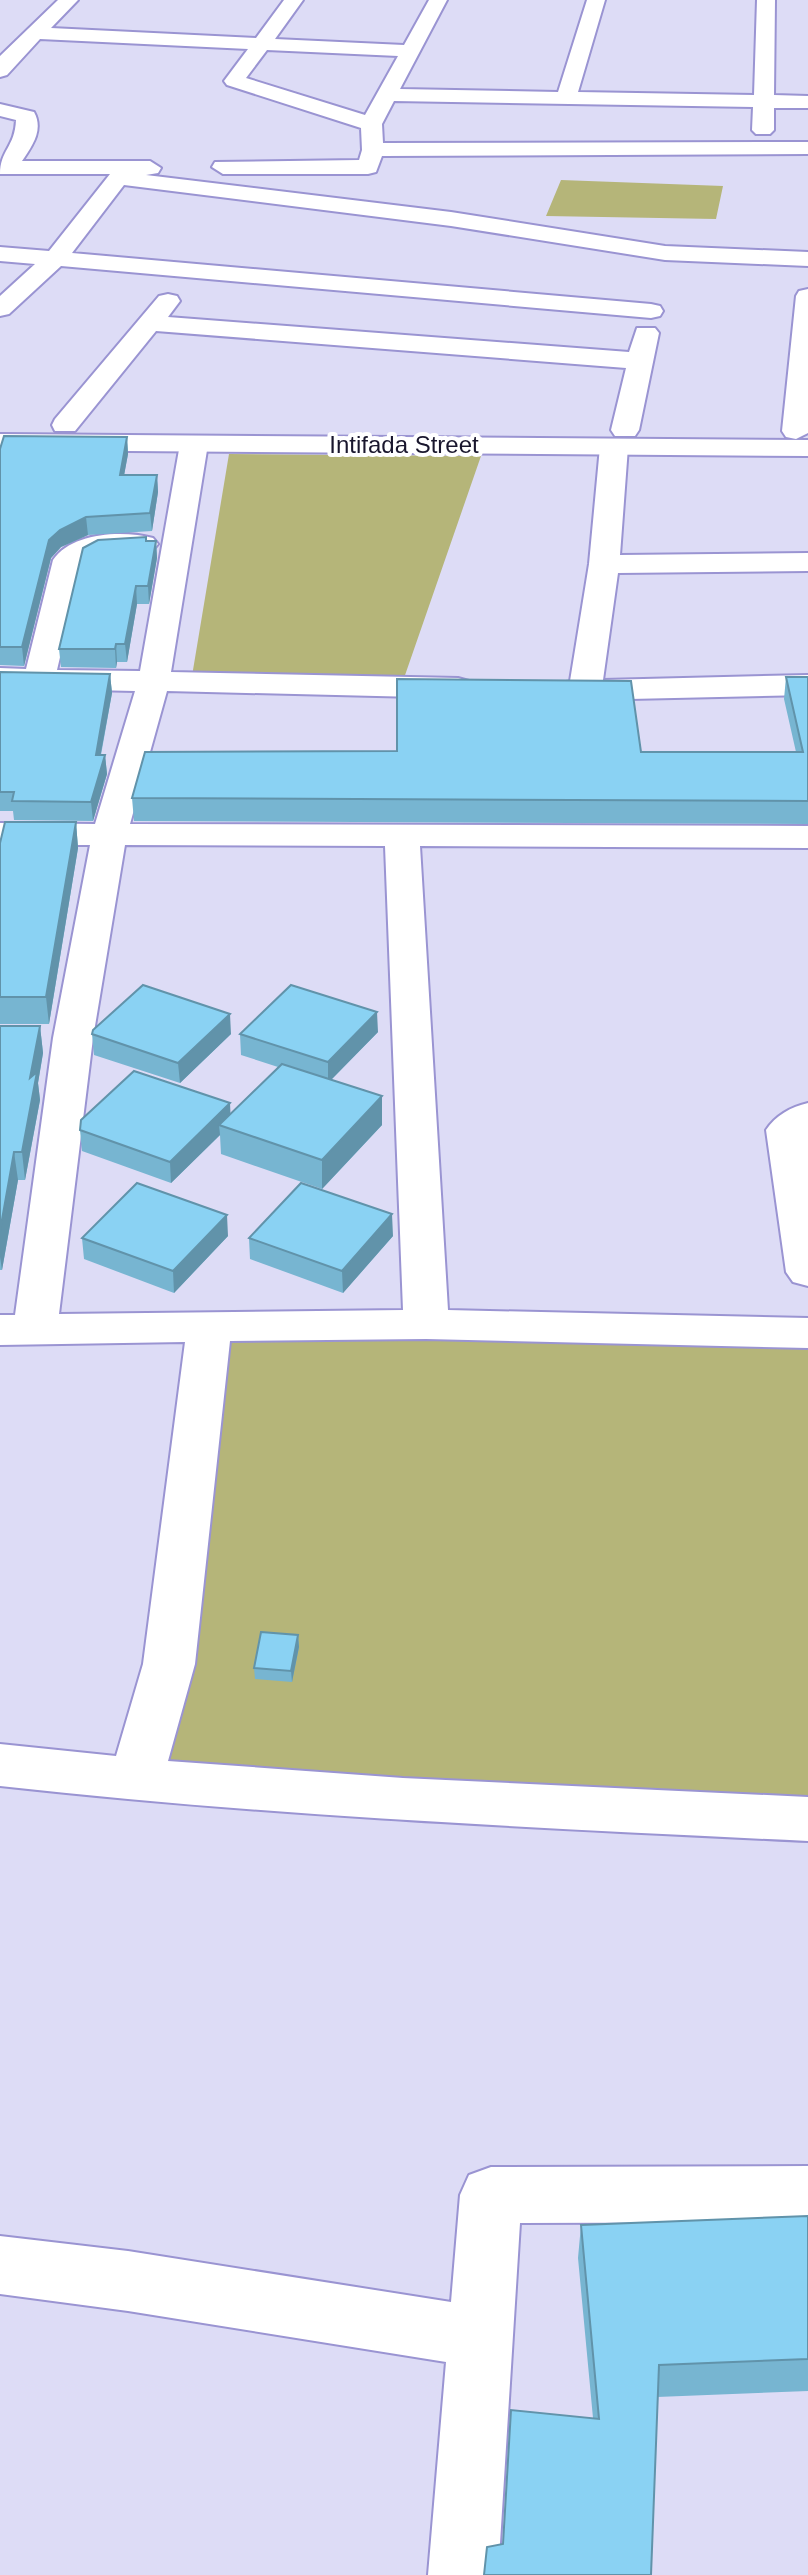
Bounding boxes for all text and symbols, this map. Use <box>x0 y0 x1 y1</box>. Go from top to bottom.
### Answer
street label: Intifada Street <box>329 431 479 458</box>

